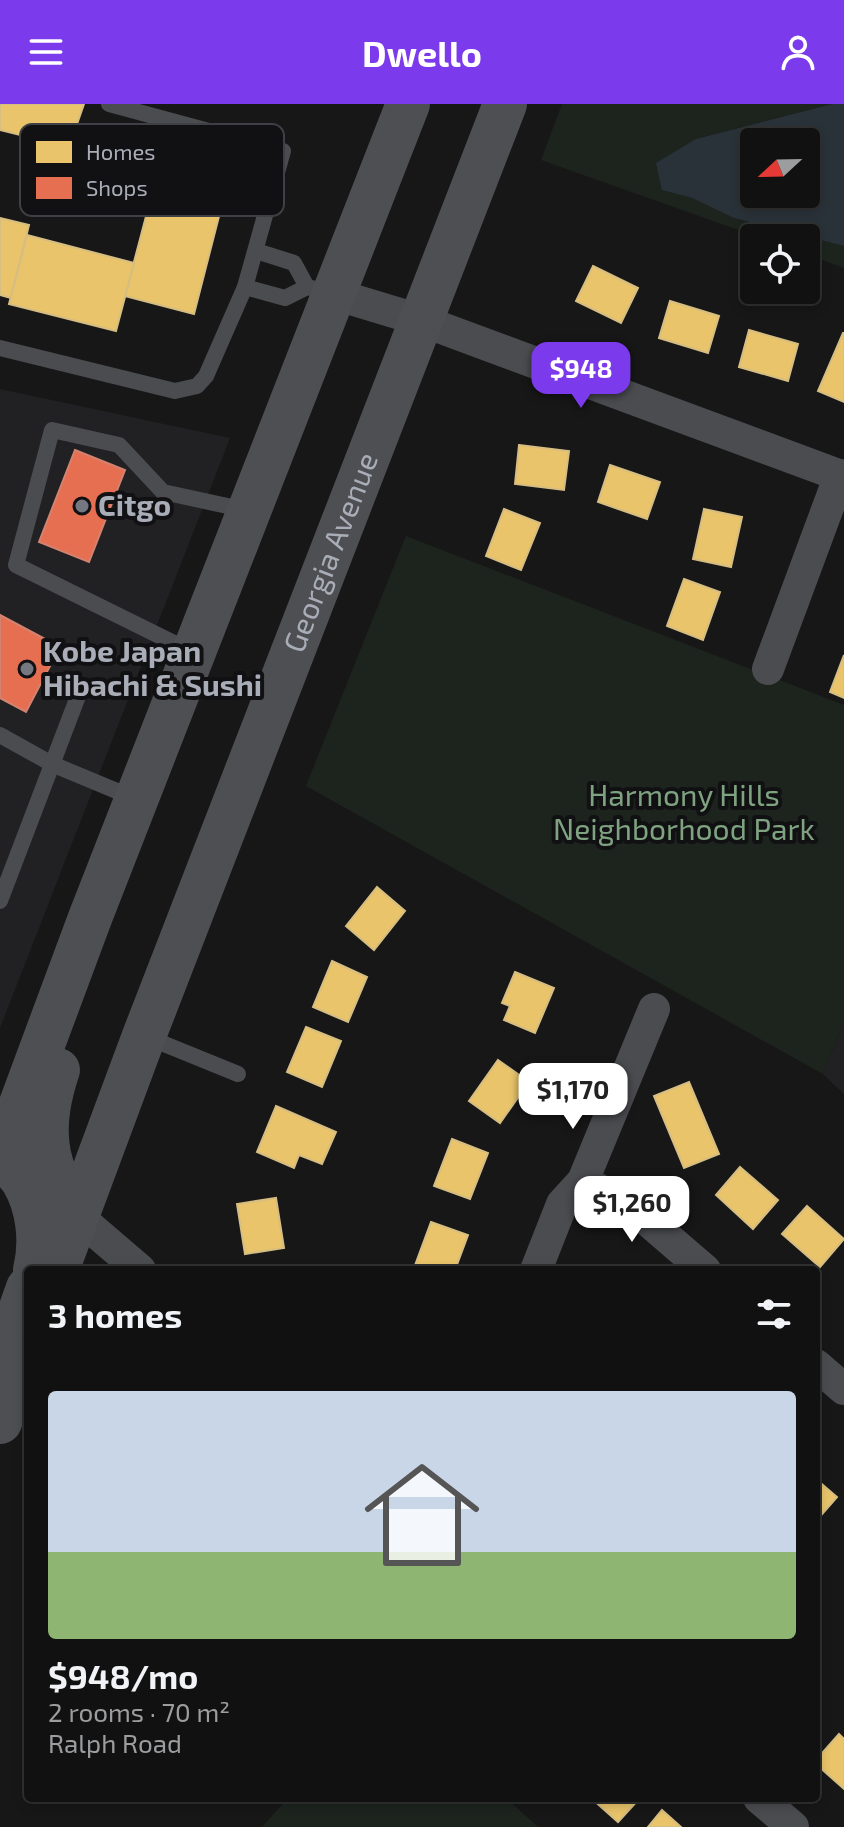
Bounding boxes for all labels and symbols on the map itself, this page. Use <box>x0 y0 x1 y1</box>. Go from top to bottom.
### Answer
legend <box>20 124 284 216</box>
north arrow <box>740 128 820 208</box>
text: Homes <box>86 138 155 164</box>
text: Shops <box>86 174 148 200</box>
pin: $948 <box>534 342 628 410</box>
street label: Georgia Avenue <box>274 447 384 657</box>
place label: Citgo <box>98 486 171 522</box>
marker: Citgo <box>73 497 91 515</box>
place label: Kobe Japan Hibachi & Sushi <box>43 632 262 702</box>
marker: Kobe Japan Hibachi & Sushi <box>18 660 36 678</box>
park label: Harmony Hills Neighborhood Park <box>553 776 815 846</box>
pin: $1,170 <box>508 1063 638 1131</box>
pin: $1,260 <box>567 1176 697 1244</box>

